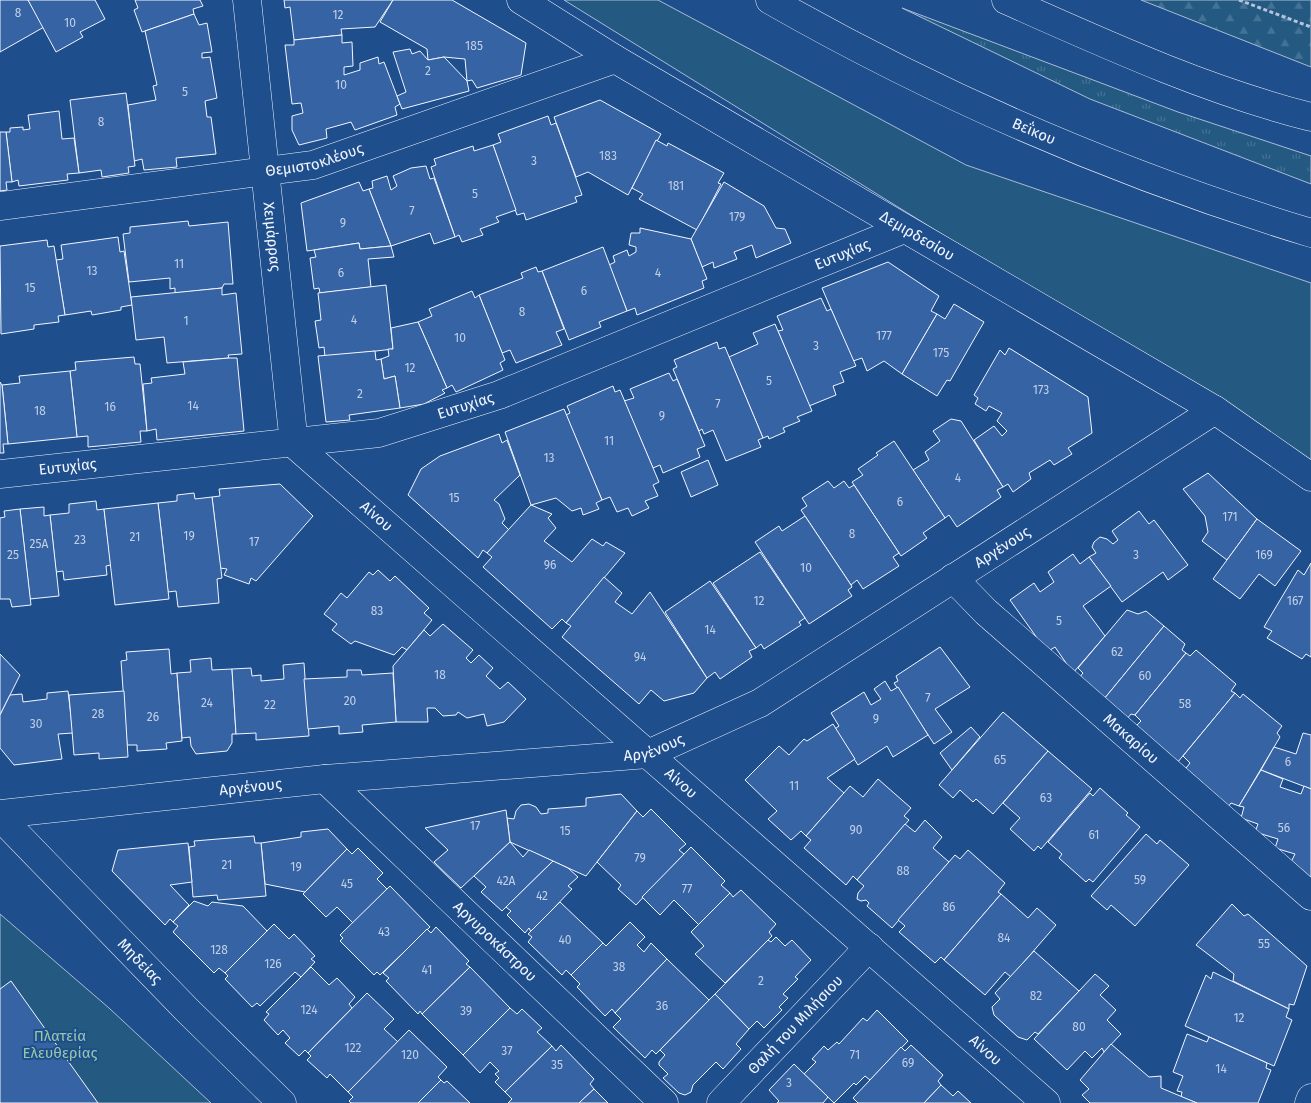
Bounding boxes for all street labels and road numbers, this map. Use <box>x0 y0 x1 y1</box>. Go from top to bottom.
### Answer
street label: Βεΐκου <box>1009 114 1058 149</box>
street label: Θεμιστοκλέους <box>264 139 366 180</box>
street label: Χειμάρρας <box>259 201 285 272</box>
street label: Δεμιρδεσίου <box>877 207 958 265</box>
street label: Ευτυχίας <box>812 235 873 274</box>
street label: Ευτυχίας <box>435 388 496 423</box>
street label: Ευτυχίας <box>38 455 97 479</box>
street label: Αίνου <box>356 497 396 535</box>
street label: Αργένους <box>971 522 1034 572</box>
street label: Μακαρίου <box>1100 710 1162 768</box>
street label: Αργένους <box>623 730 687 765</box>
street label: Αίνου <box>661 764 701 802</box>
street label: Αργένους <box>218 775 283 799</box>
street label: Αργυροκάστρου <box>449 897 540 985</box>
street label: Μηδείας <box>114 935 166 988</box>
street label: Θαλή του Μιλήσιου <box>744 971 847 1078</box>
street label: Αίνου <box>966 1031 1006 1069</box>

